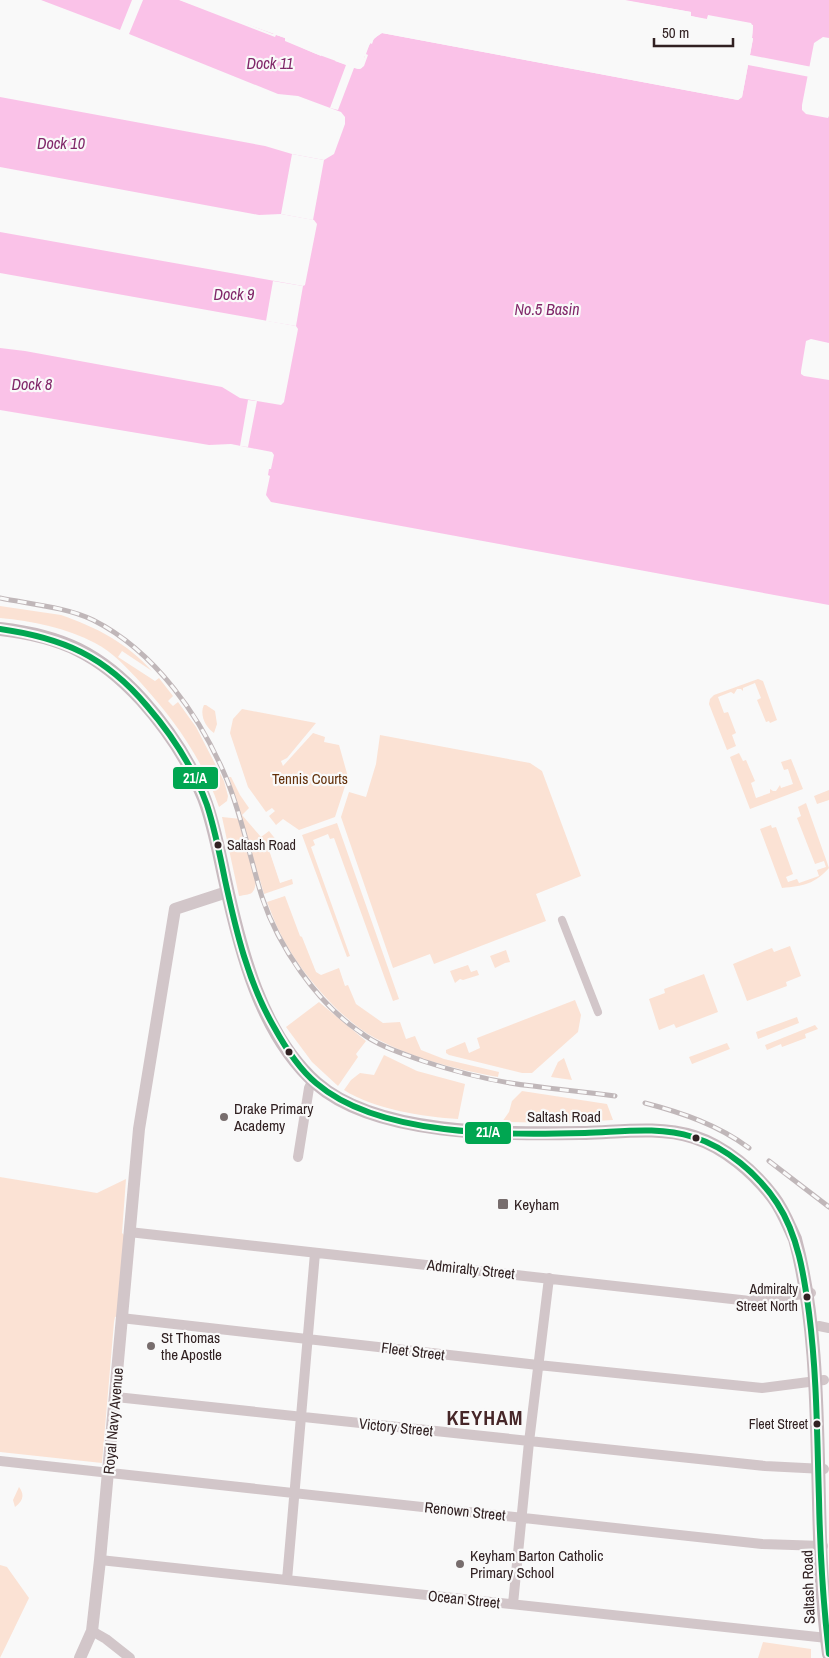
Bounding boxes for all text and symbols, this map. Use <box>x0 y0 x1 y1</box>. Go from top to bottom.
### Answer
scale bar <box>654 15 733 47</box>
text: 50 m <box>662 22 689 43</box>
water label: Dock 11 <box>247 52 293 74</box>
water label: Dock 10 <box>37 132 86 154</box>
water label: Dock 9 <box>214 283 255 305</box>
water label: No.5 Basin <box>515 298 579 320</box>
water label: Dock 8 <box>12 373 53 395</box>
line badge: 21/A <box>172 766 219 790</box>
park label: Tennis Courts <box>272 768 348 789</box>
text: 21/A <box>183 769 208 787</box>
place label: Saltash Road <box>227 836 296 854</box>
marker: Saltash Road <box>213 840 223 850</box>
unlabelled marker <box>284 1047 294 1057</box>
place label: Drake Primary Academy <box>233 1098 314 1136</box>
street label: Saltash Road <box>527 1106 601 1127</box>
marker: Drake Primary Academy <box>218 1111 230 1123</box>
line badge: 21/A <box>464 1121 512 1145</box>
text: 21/A <box>476 1123 501 1141</box>
unlabelled marker <box>691 1133 701 1143</box>
place label: Keyham <box>514 1194 559 1215</box>
marker: Keyham <box>496 1197 510 1211</box>
street label: Admiralty Street <box>425 1254 517 1284</box>
place label: Admiralty Street North <box>736 1280 798 1315</box>
marker: Admiralty Street North <box>802 1292 812 1302</box>
place label: St Thomas the Apostle <box>161 1327 222 1365</box>
street label: Fleet Street <box>380 1337 446 1365</box>
marker: St Thomas the Apostle <box>145 1340 157 1352</box>
street label: Royal Navy Avenue <box>98 1367 128 1475</box>
district label: KEYHAM <box>446 1404 524 1431</box>
street label: Victory Street <box>358 1413 435 1441</box>
place label: Fleet Street <box>749 1415 808 1433</box>
marker: Fleet Street <box>812 1419 822 1429</box>
street label: Renown Street <box>423 1496 507 1526</box>
place label: Keyham Barton Catholic Primary School <box>470 1545 603 1583</box>
street label: Saltash Road <box>796 1550 820 1624</box>
marker: Keyham Barton Catholic Primary School <box>454 1558 466 1570</box>
street label: Ocean Street <box>427 1585 502 1613</box>

